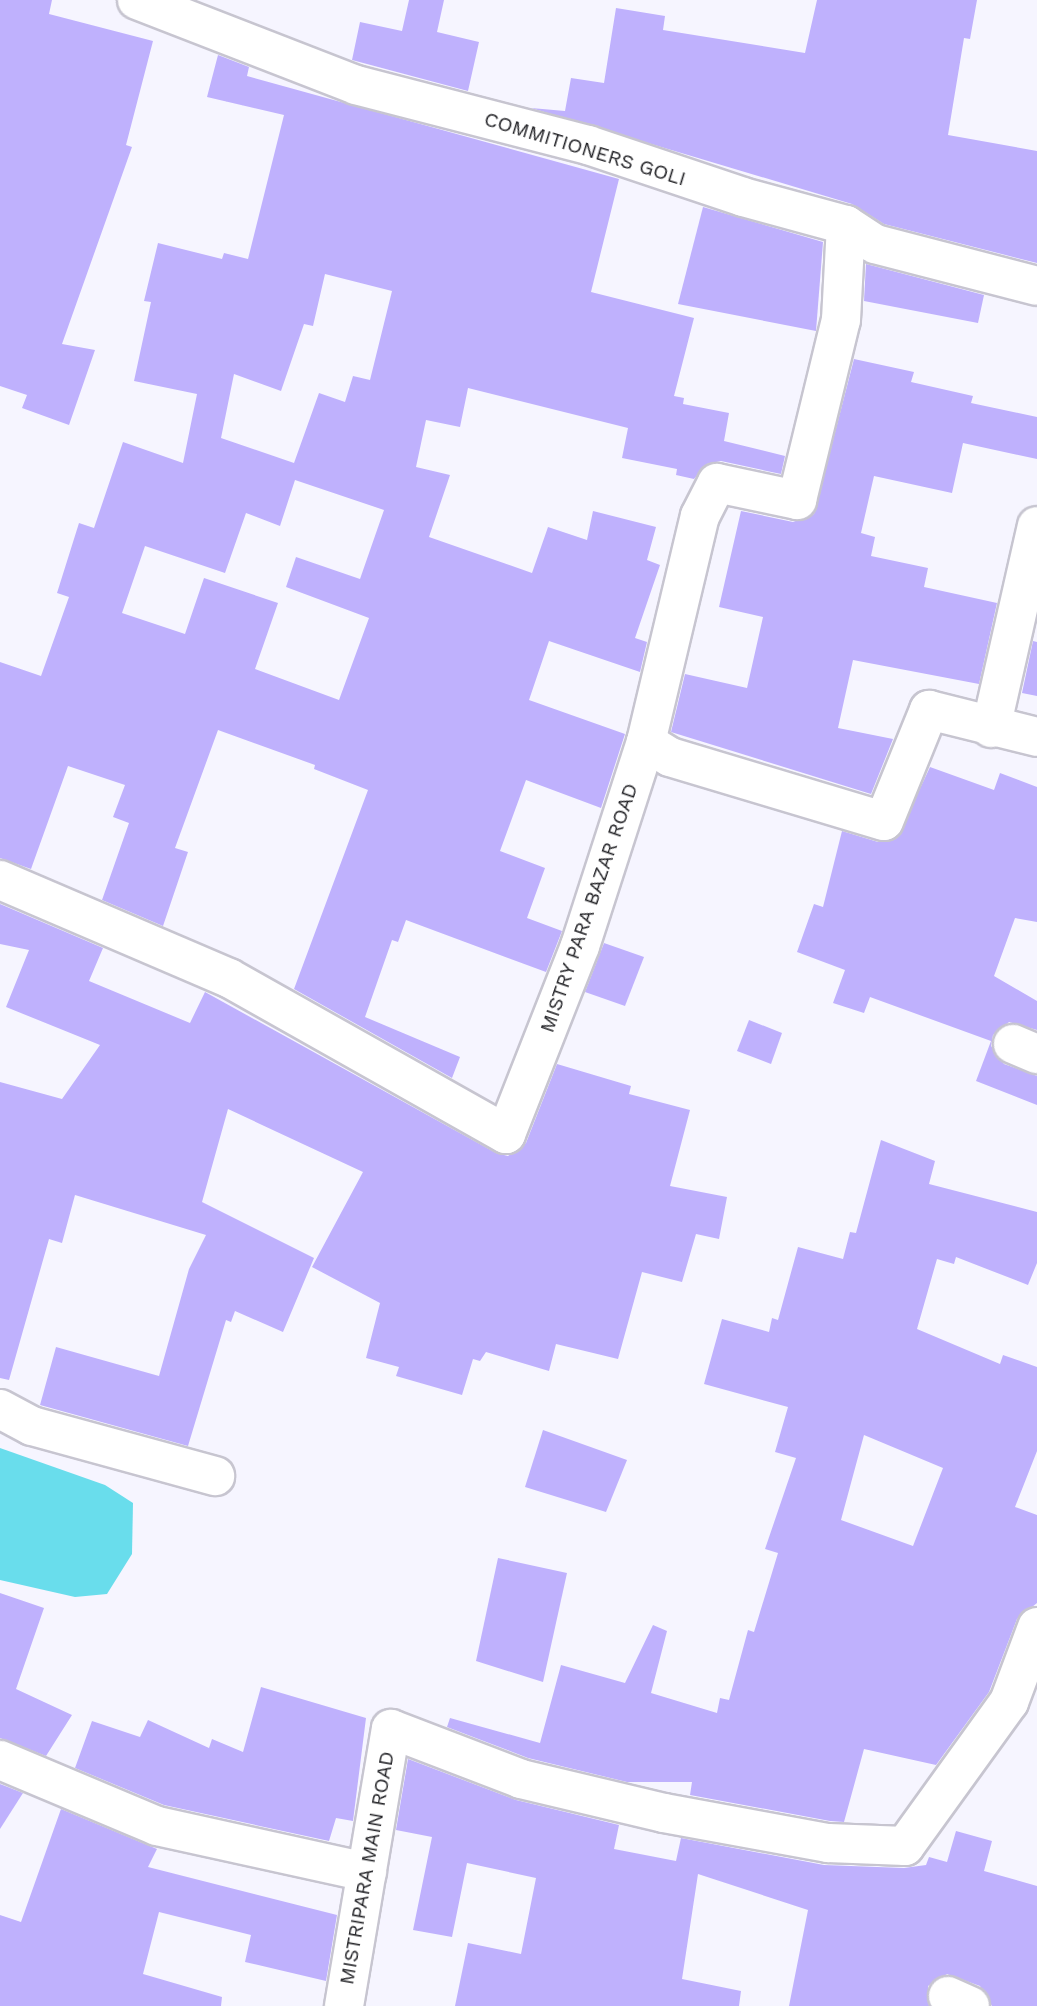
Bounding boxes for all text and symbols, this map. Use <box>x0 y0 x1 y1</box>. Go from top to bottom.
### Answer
street label: COMMITIONERS GOLI <box>481 107 689 191</box>
street label: MISTRY PARA BAZAR ROAD <box>535 780 643 1036</box>
street label: MISTRIPARA MAIN ROAD <box>335 1749 399 1987</box>

